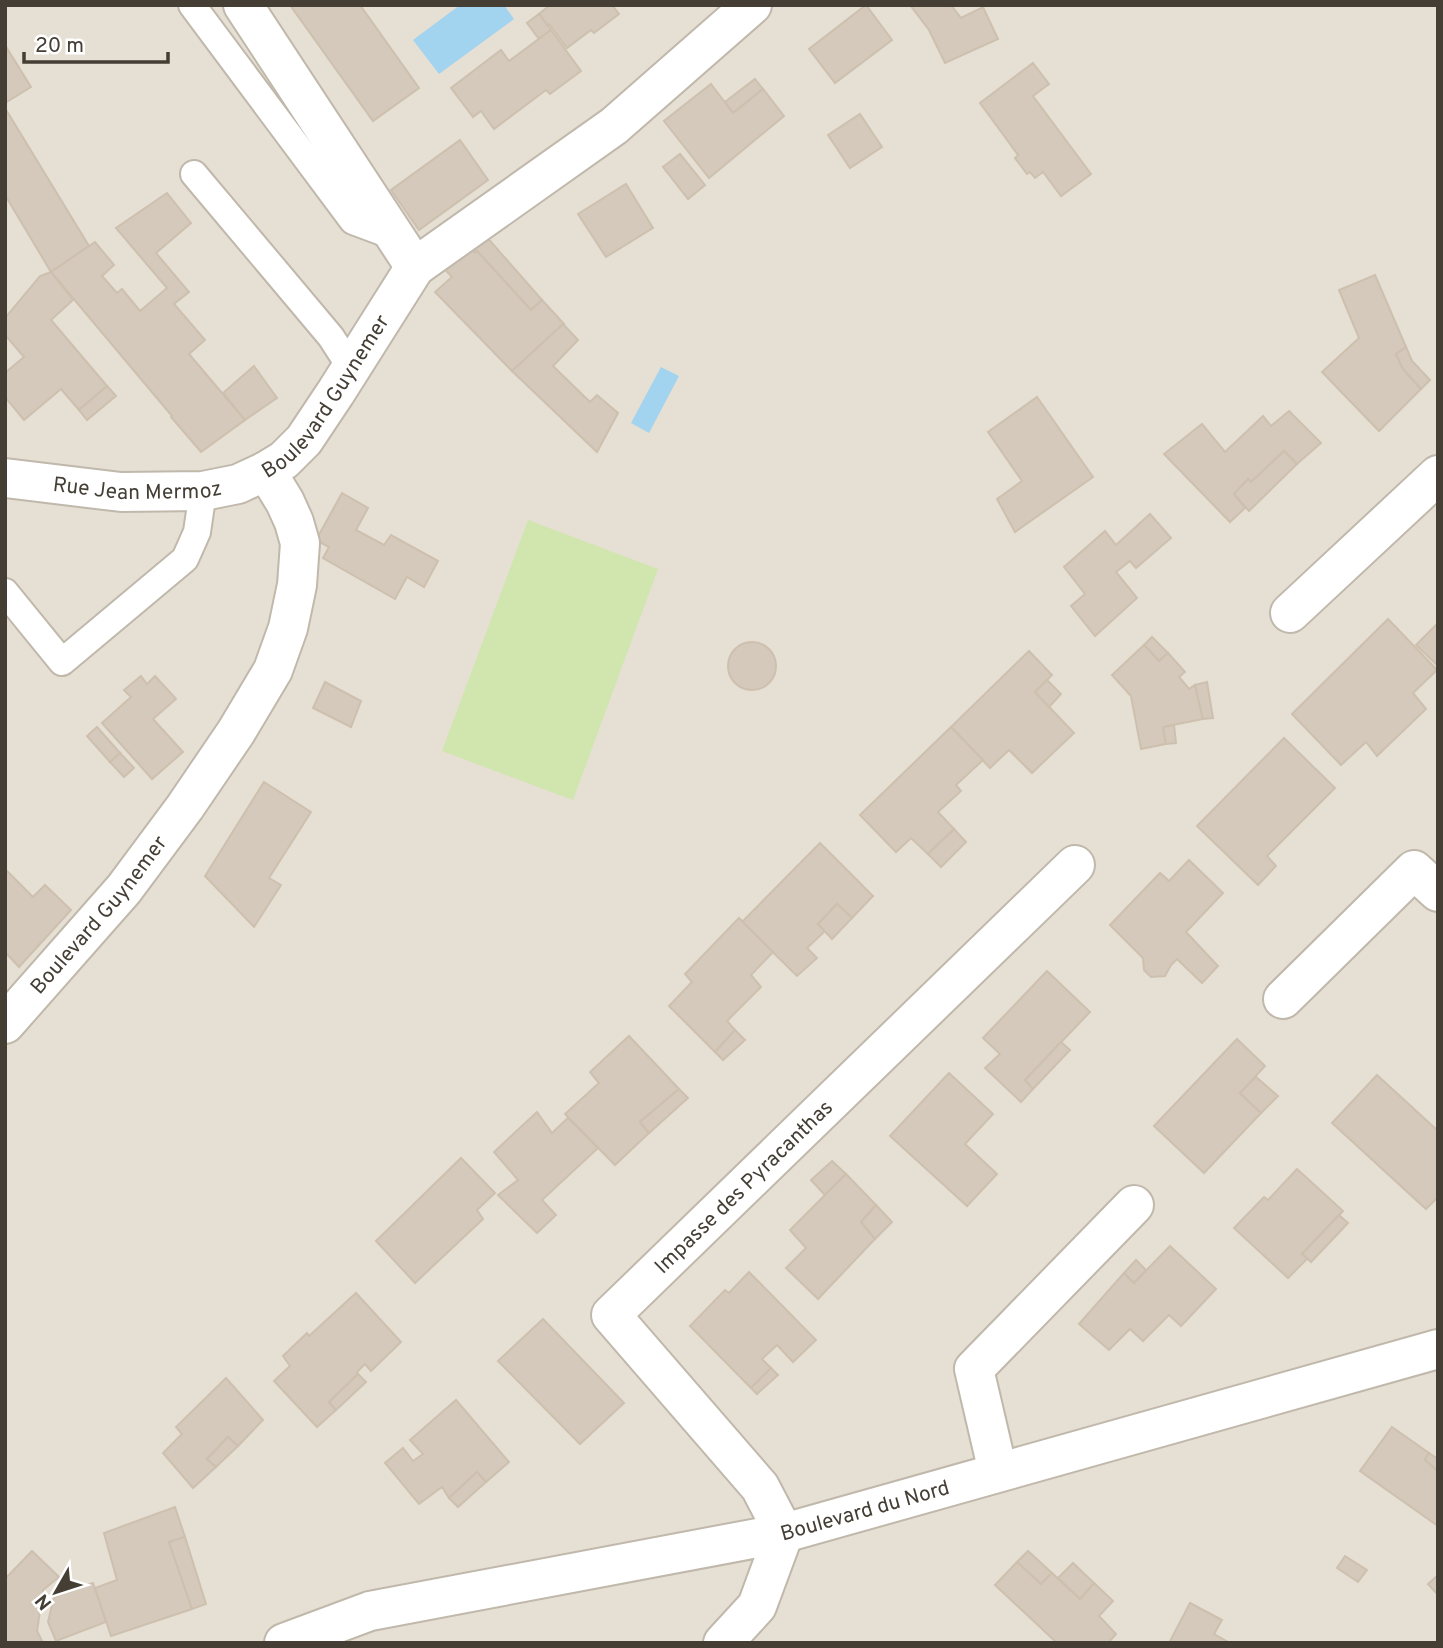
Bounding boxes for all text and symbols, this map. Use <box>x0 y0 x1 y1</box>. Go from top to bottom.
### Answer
scale bar <box>24 21 168 65</box>
text: 20 m <box>35 33 84 60</box>
street label: Boulevard Guynemer <box>257 310 396 485</box>
street label: Rue Jean Mermoz <box>51 472 224 507</box>
street label: Boulevard Guynemer <box>25 831 174 1001</box>
street label: Impasse des Pyracanthas <box>649 1095 839 1280</box>
street label: Boulevard du Nord <box>778 1475 953 1548</box>
north arrow <box>21 1557 91 1627</box>
text: N <box>31 1589 58 1614</box>

